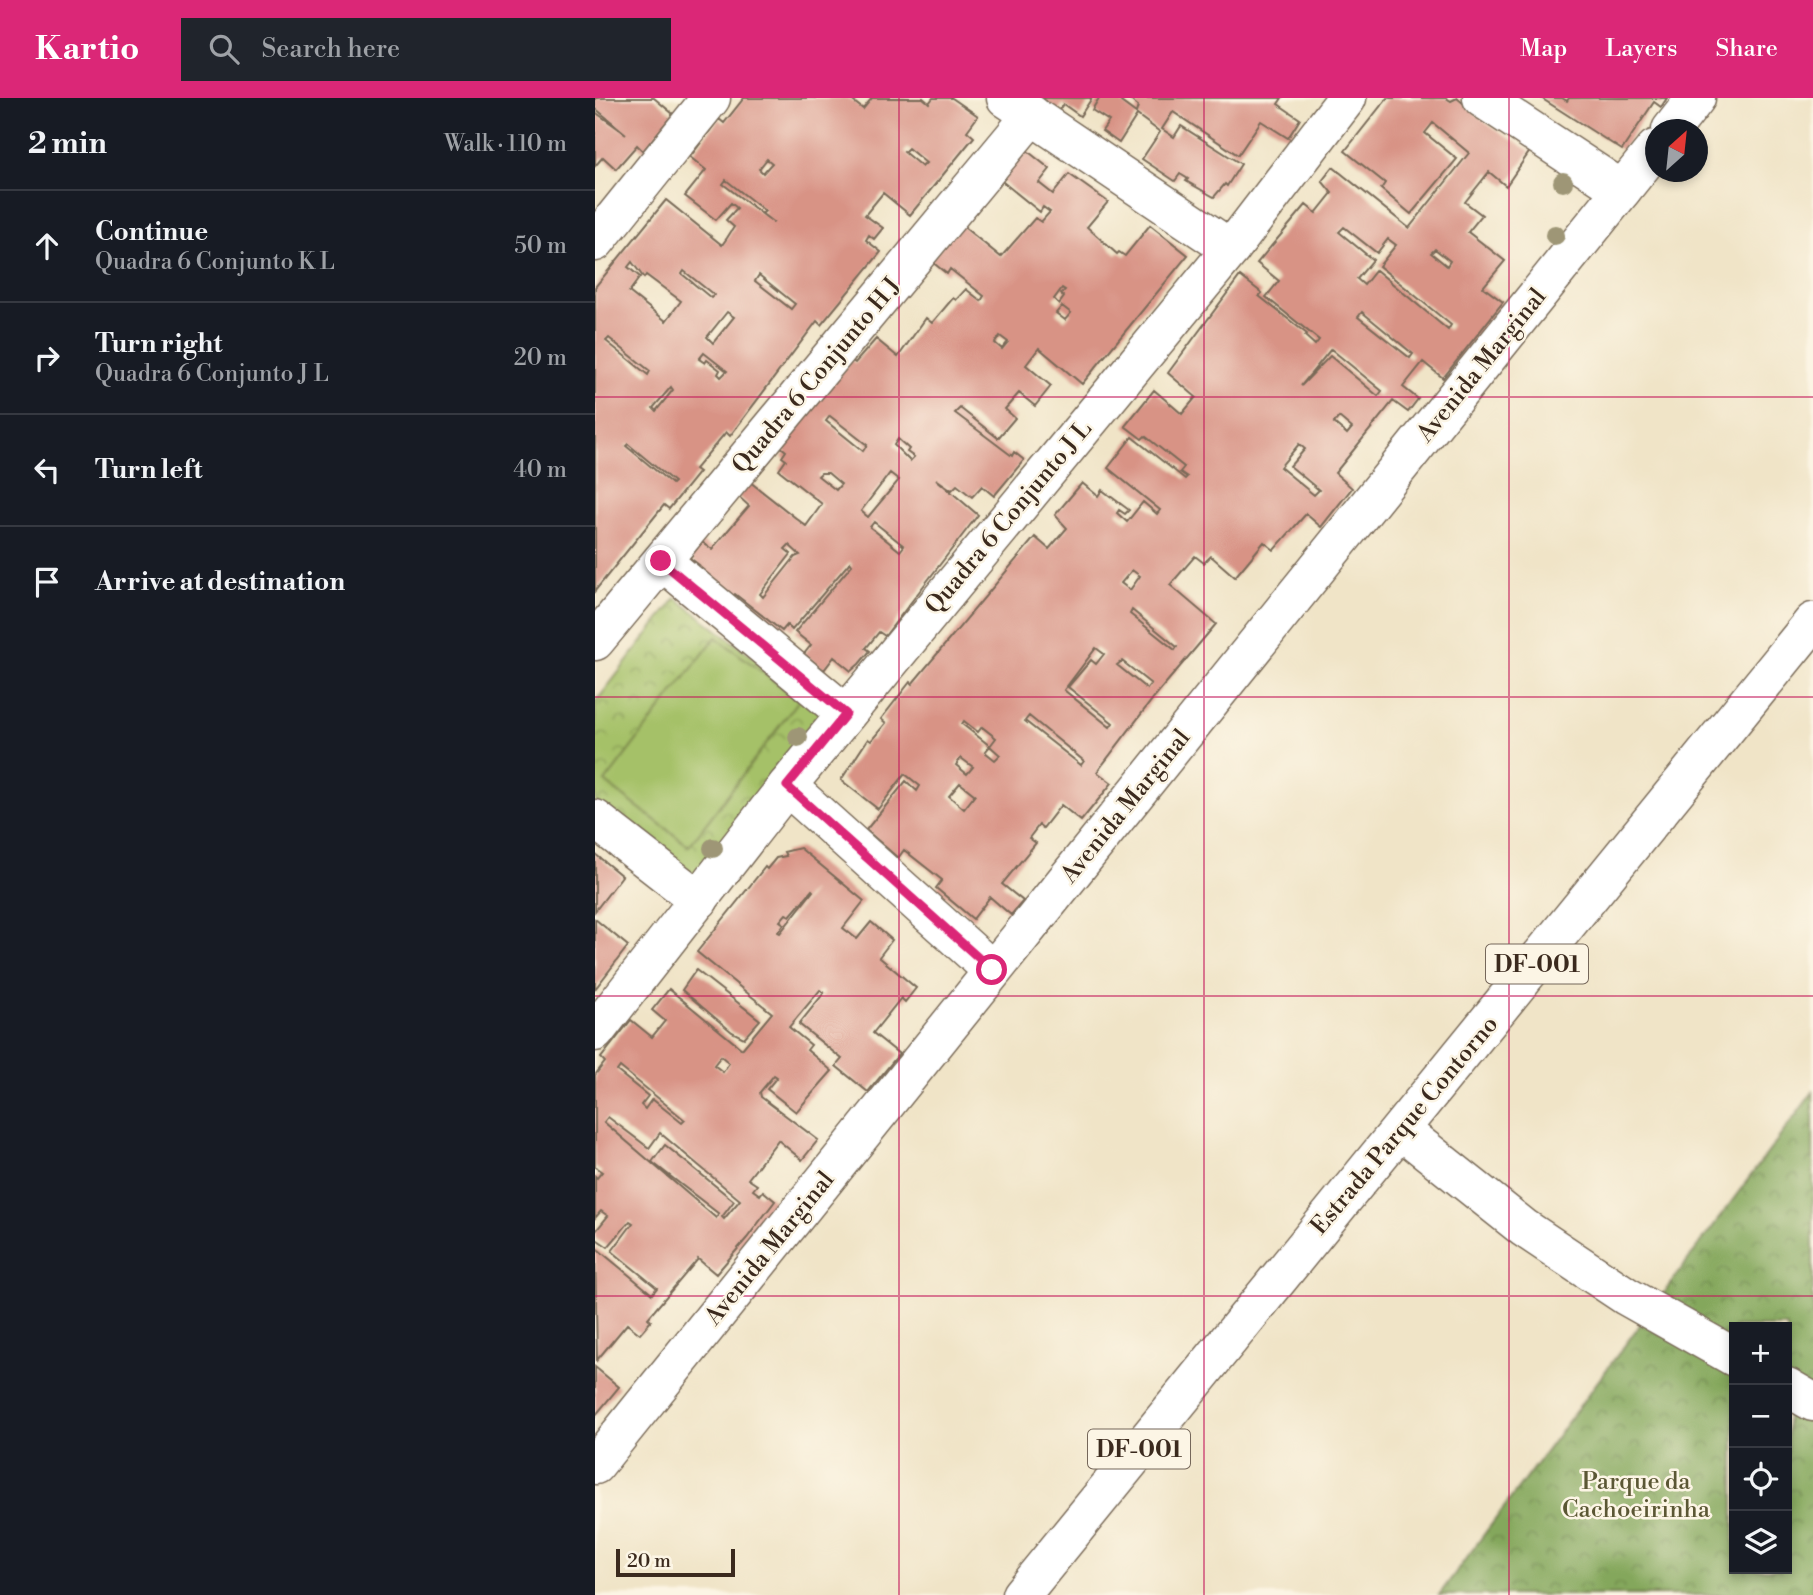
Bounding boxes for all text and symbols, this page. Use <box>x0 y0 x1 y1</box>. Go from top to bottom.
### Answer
search box <box>181 18 671 81</box>
text: Kartio <box>35 29 139 70</box>
icon: search <box>205 30 243 68</box>
text: Search here <box>261 33 400 65</box>
text: Map <box>1520 34 1567 64</box>
text: Layers <box>1605 34 1677 64</box>
text: Share <box>1715 34 1778 64</box>
north arrow <box>1645 119 1708 182</box>
text: 2 min <box>28 125 107 163</box>
text: Walk · 110 m <box>444 130 567 158</box>
text: Continue <box>95 216 208 248</box>
icon: ahead <box>28 227 66 265</box>
text: 50 m <box>514 232 567 260</box>
text: Quadra 6 Conjunto K L <box>95 248 335 276</box>
street label: Quadra 6 Conjunto H J <box>726 271 908 480</box>
street label: Avenida Marginal <box>1410 283 1553 449</box>
text: Turn right <box>95 328 223 360</box>
icon: right <box>28 339 66 377</box>
text: 20 m <box>514 344 567 372</box>
text: Quadra 6 Conjunto J L <box>95 360 329 388</box>
street label: Quadra 6 Conjunto J L <box>919 415 1099 621</box>
icon: left <box>28 451 66 489</box>
text: Turn left <box>95 454 203 486</box>
text: 40 m <box>513 456 567 484</box>
route end <box>645 545 676 576</box>
icon: arrive <box>28 563 66 601</box>
text: Arrive at destination <box>95 566 345 598</box>
street label: Avenida Marginal <box>1054 724 1197 890</box>
road number: DF-001 <box>1486 944 1588 984</box>
route start <box>976 954 1007 985</box>
street label: Estrada Parque Contorno <box>1304 1010 1505 1241</box>
street label: Avenida Marginal <box>698 1166 841 1332</box>
map controls <box>1729 1322 1792 1574</box>
button: + <box>1729 1322 1792 1385</box>
button: − <box>1729 1385 1792 1448</box>
road number: DF-001 <box>1088 1430 1190 1468</box>
button: locate <box>1729 1448 1792 1511</box>
park label: Parque da Cachoeirinha <box>1562 1467 1711 1525</box>
button: layers <box>1729 1511 1792 1574</box>
scale bar <box>616 1546 735 1578</box>
text: 20 m <box>627 1549 671 1573</box>

